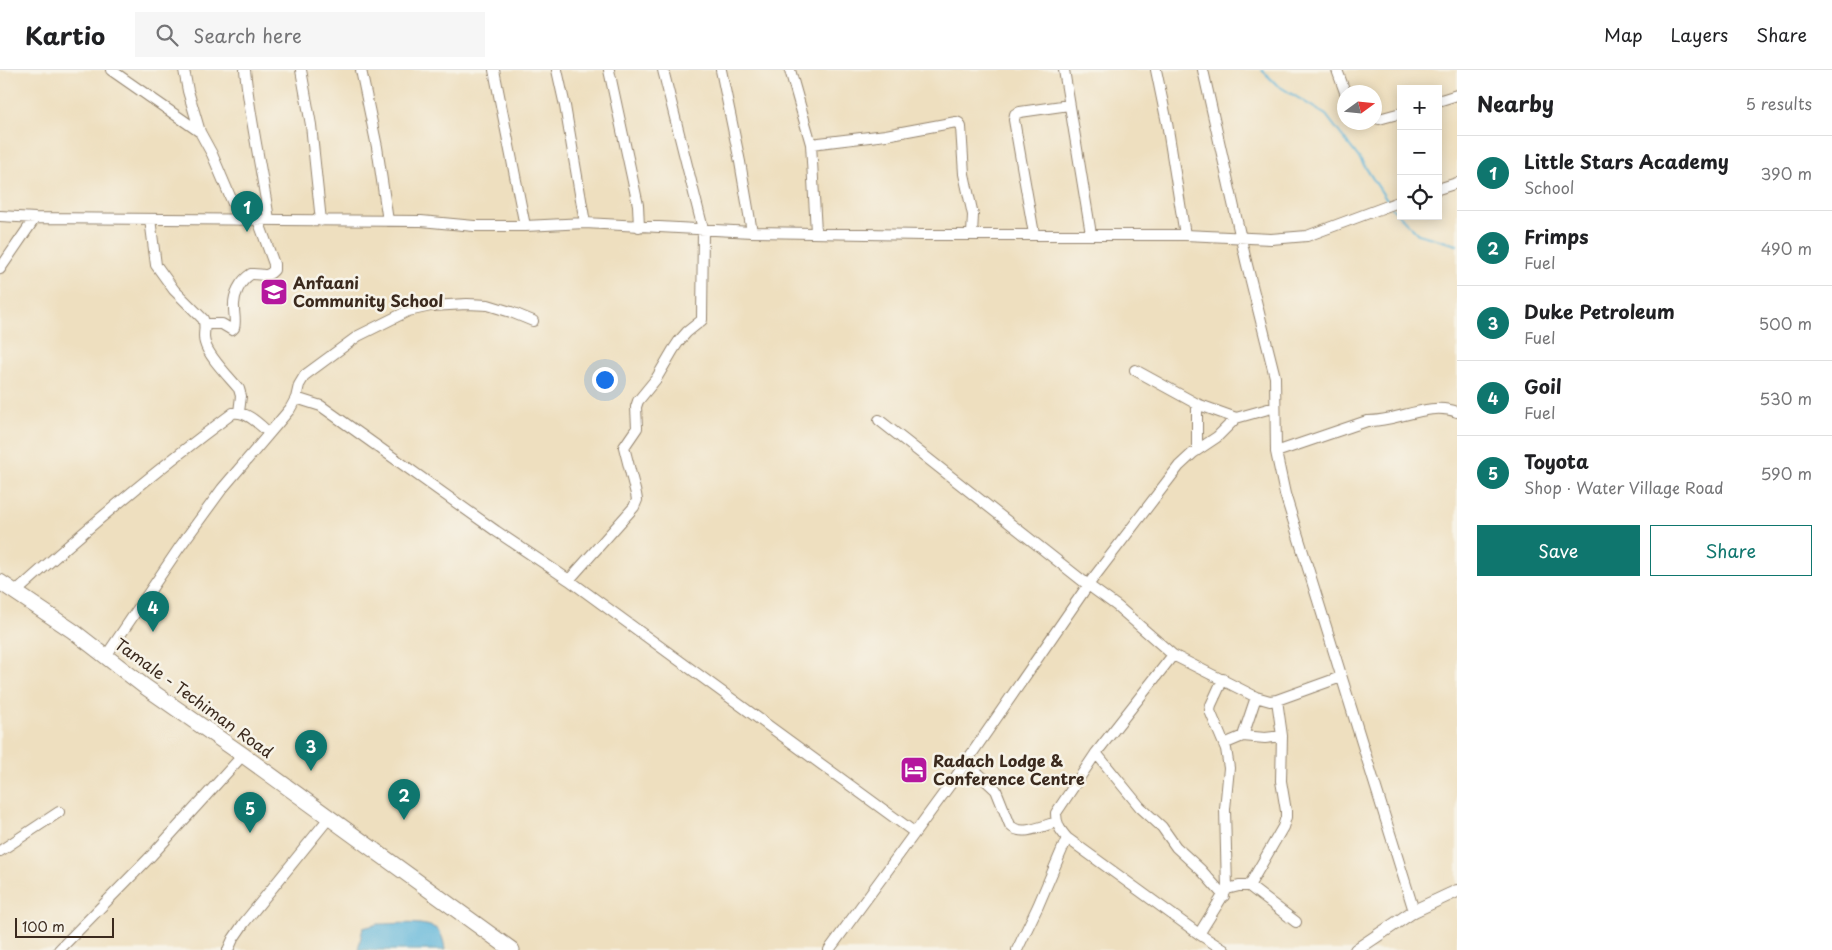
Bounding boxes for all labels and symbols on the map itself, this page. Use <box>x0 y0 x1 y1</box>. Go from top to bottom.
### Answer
north arrow <box>1337 85 1382 130</box>
pin: 1 <box>231 191 263 232</box>
place label: Anfaani Community School <box>293 270 443 312</box>
school or university icon: Anfaani Community School <box>259 277 289 307</box>
your location <box>592 367 618 393</box>
pin: 4 <box>137 591 169 632</box>
street label: Tamale - Techiman Road <box>110 631 279 763</box>
pin: 3 <box>295 730 327 771</box>
place label: Radach Lodge & Conference Centre <box>933 748 1085 790</box>
hotel icon: Radach Lodge & Conference Centre <box>899 755 929 785</box>
pin: 2 <box>388 779 420 820</box>
pin: 5 <box>234 792 266 833</box>
scale bar <box>15 915 114 938</box>

